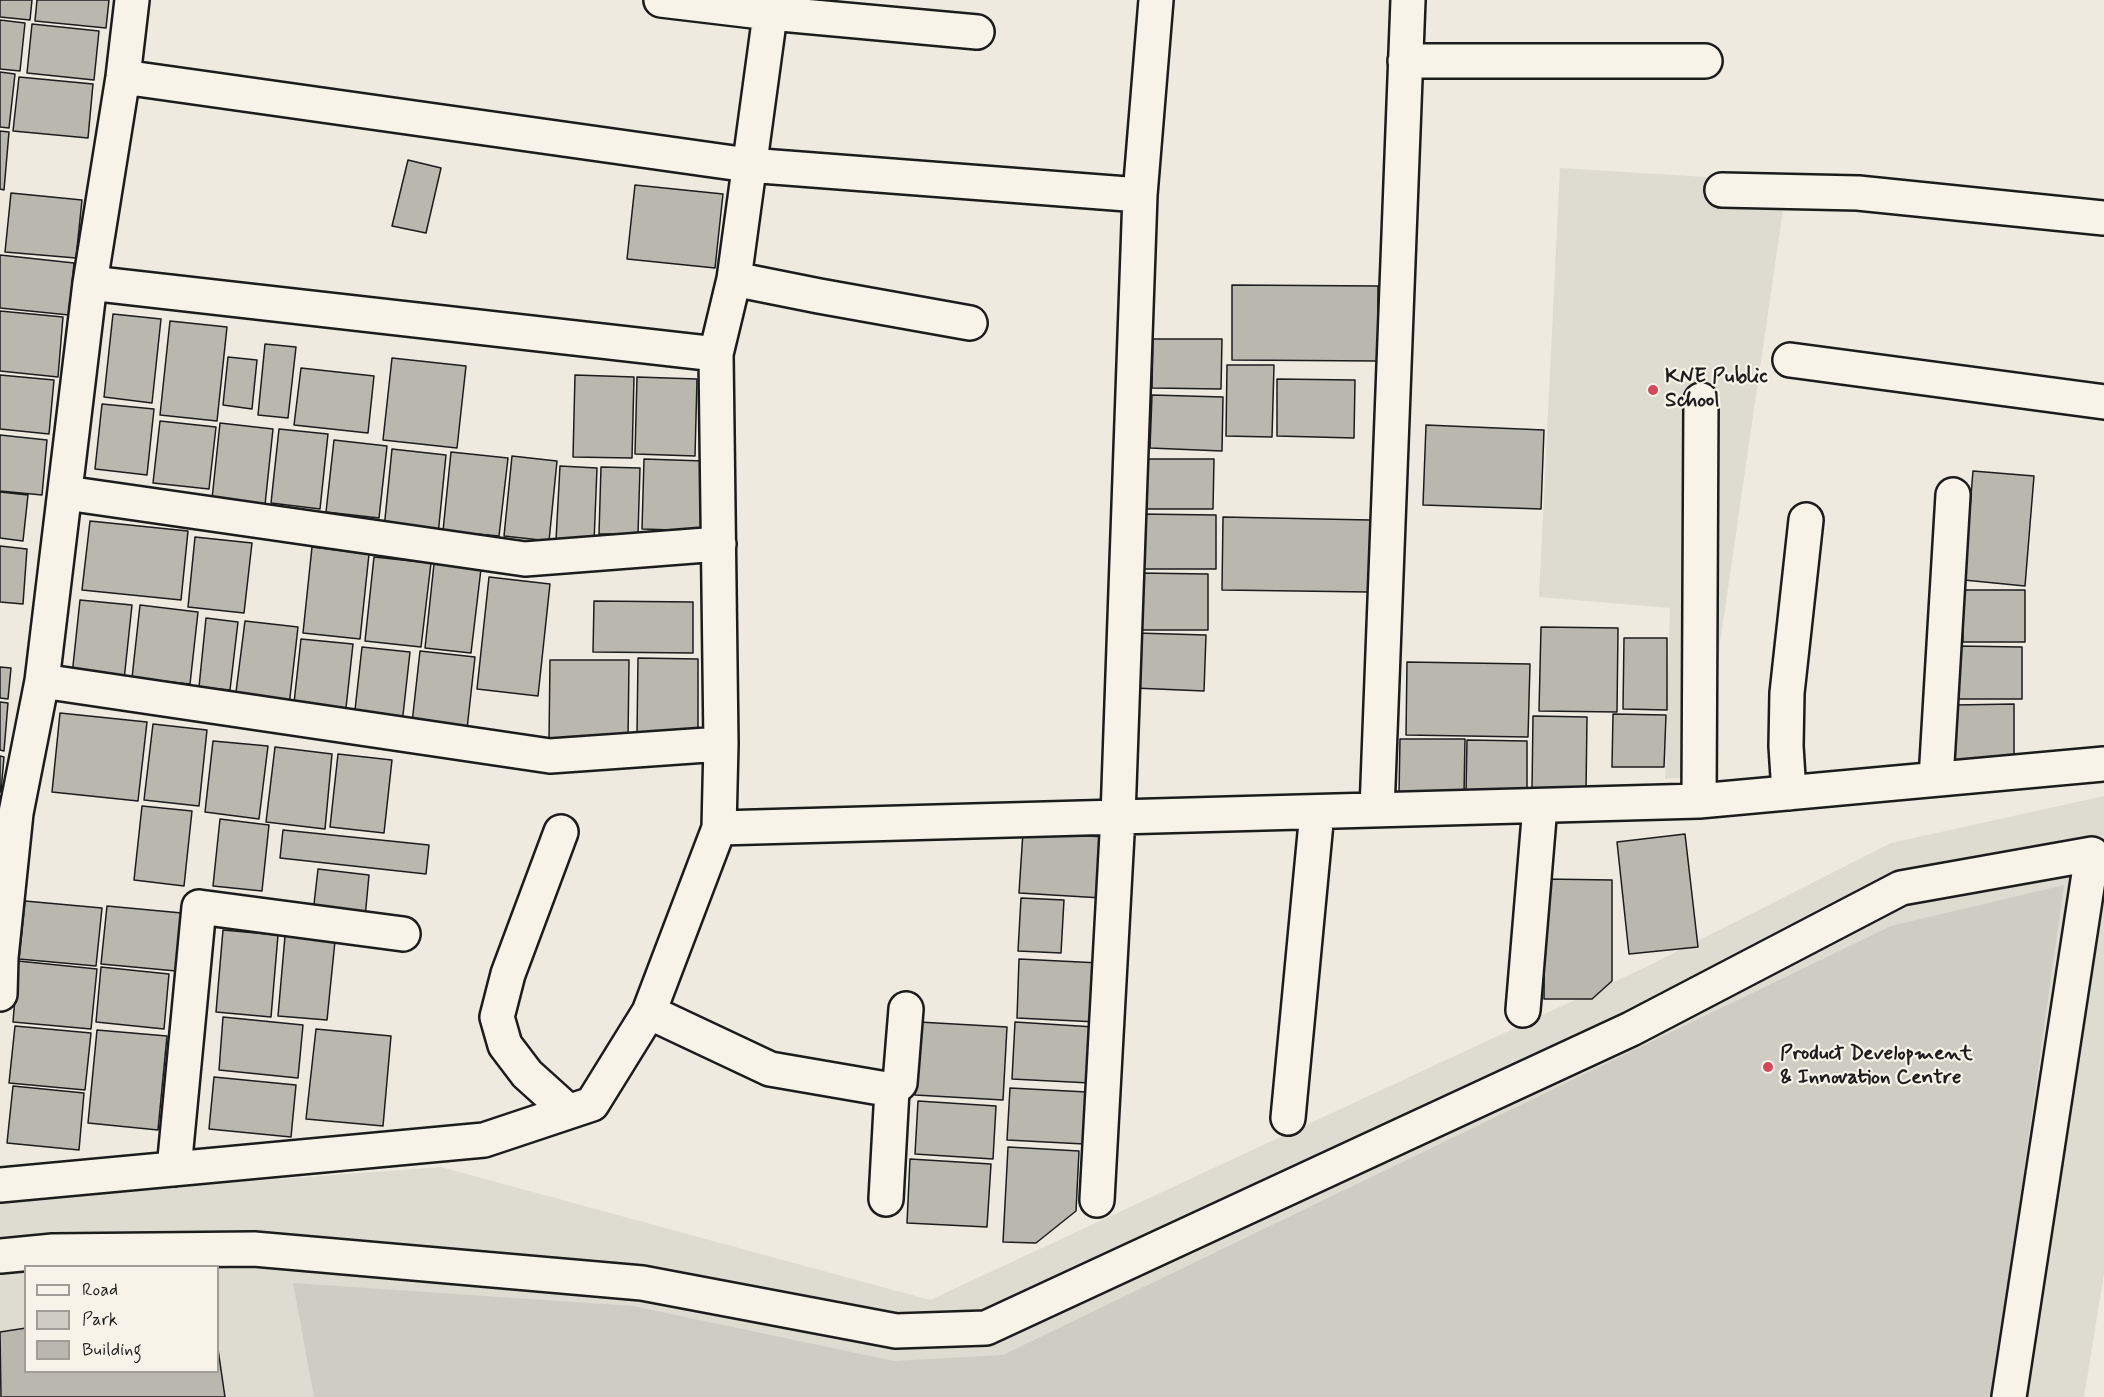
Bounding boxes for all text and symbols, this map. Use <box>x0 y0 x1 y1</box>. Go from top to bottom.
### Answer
place label: KNE Public School <box>1665 365 1768 415</box>
marker: KNE Public School <box>1646 383 1660 397</box>
place label: Product Development & Innovation Centre <box>1780 1042 1973 1092</box>
marker: Product Development & Innovation Centre <box>1761 1060 1775 1074</box>
legend <box>24 1265 219 1373</box>
text: Road <box>82 1278 118 1302</box>
text: Park <box>82 1308 118 1332</box>
text: Building <box>82 1338 142 1362</box>

